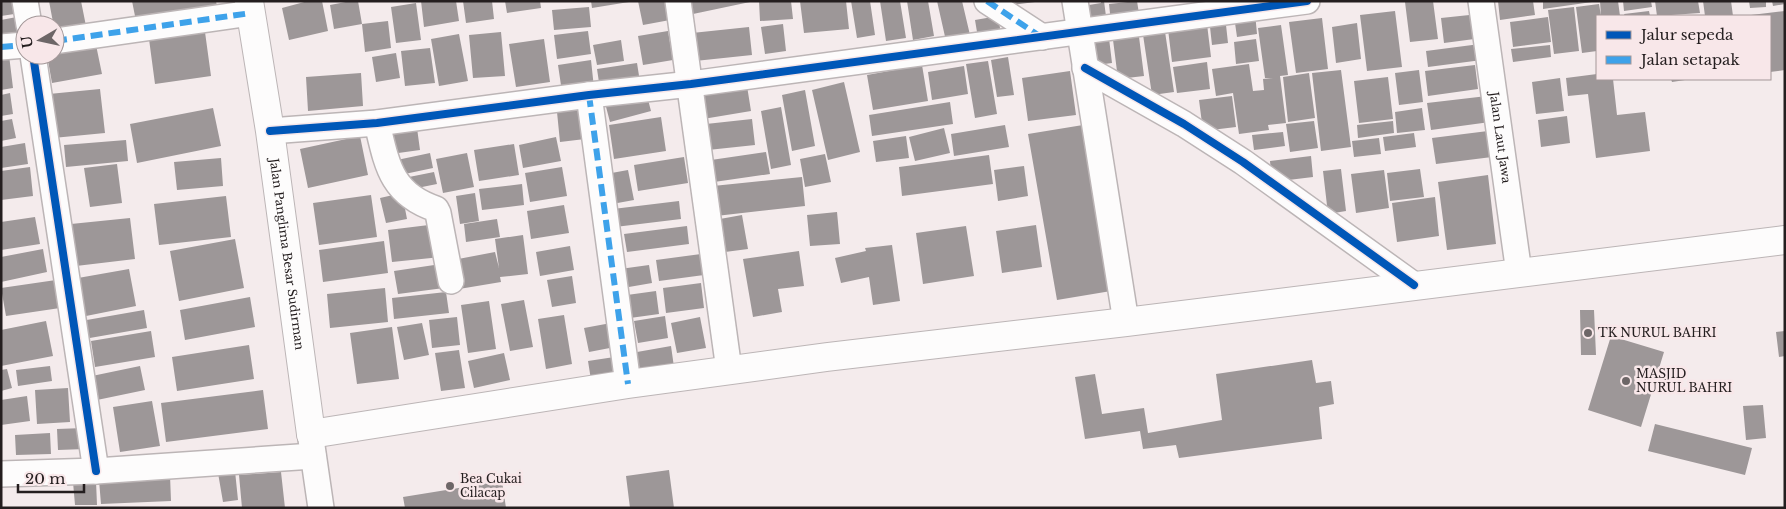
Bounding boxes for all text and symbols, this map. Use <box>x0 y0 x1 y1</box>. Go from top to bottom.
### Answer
north arrow <box>15 15 65 65</box>
legend <box>1596 15 1771 80</box>
text: Jalur sepeda <box>1639 25 1734 44</box>
text: U <box>17 34 37 50</box>
text: Jalan setapak <box>1639 50 1740 69</box>
street label: Jalan Laut Jawa <box>1487 89 1514 185</box>
street label: Jalan Panglima Besar Sudirman <box>267 155 308 351</box>
place label: TK NURUL BAHRI <box>1598 325 1717 340</box>
marker: TK NURUL BAHRI <box>1582 327 1594 339</box>
place label: MASJID NURUL BAHRI <box>1636 366 1732 395</box>
marker: MASJID NURUL BAHRI <box>1620 375 1632 387</box>
scale bar <box>18 462 84 494</box>
text: 20 m <box>25 469 65 488</box>
place label: Bea Cukai Cilacap <box>460 471 522 500</box>
marker: Bea Cukai Cilacap <box>444 480 456 492</box>

